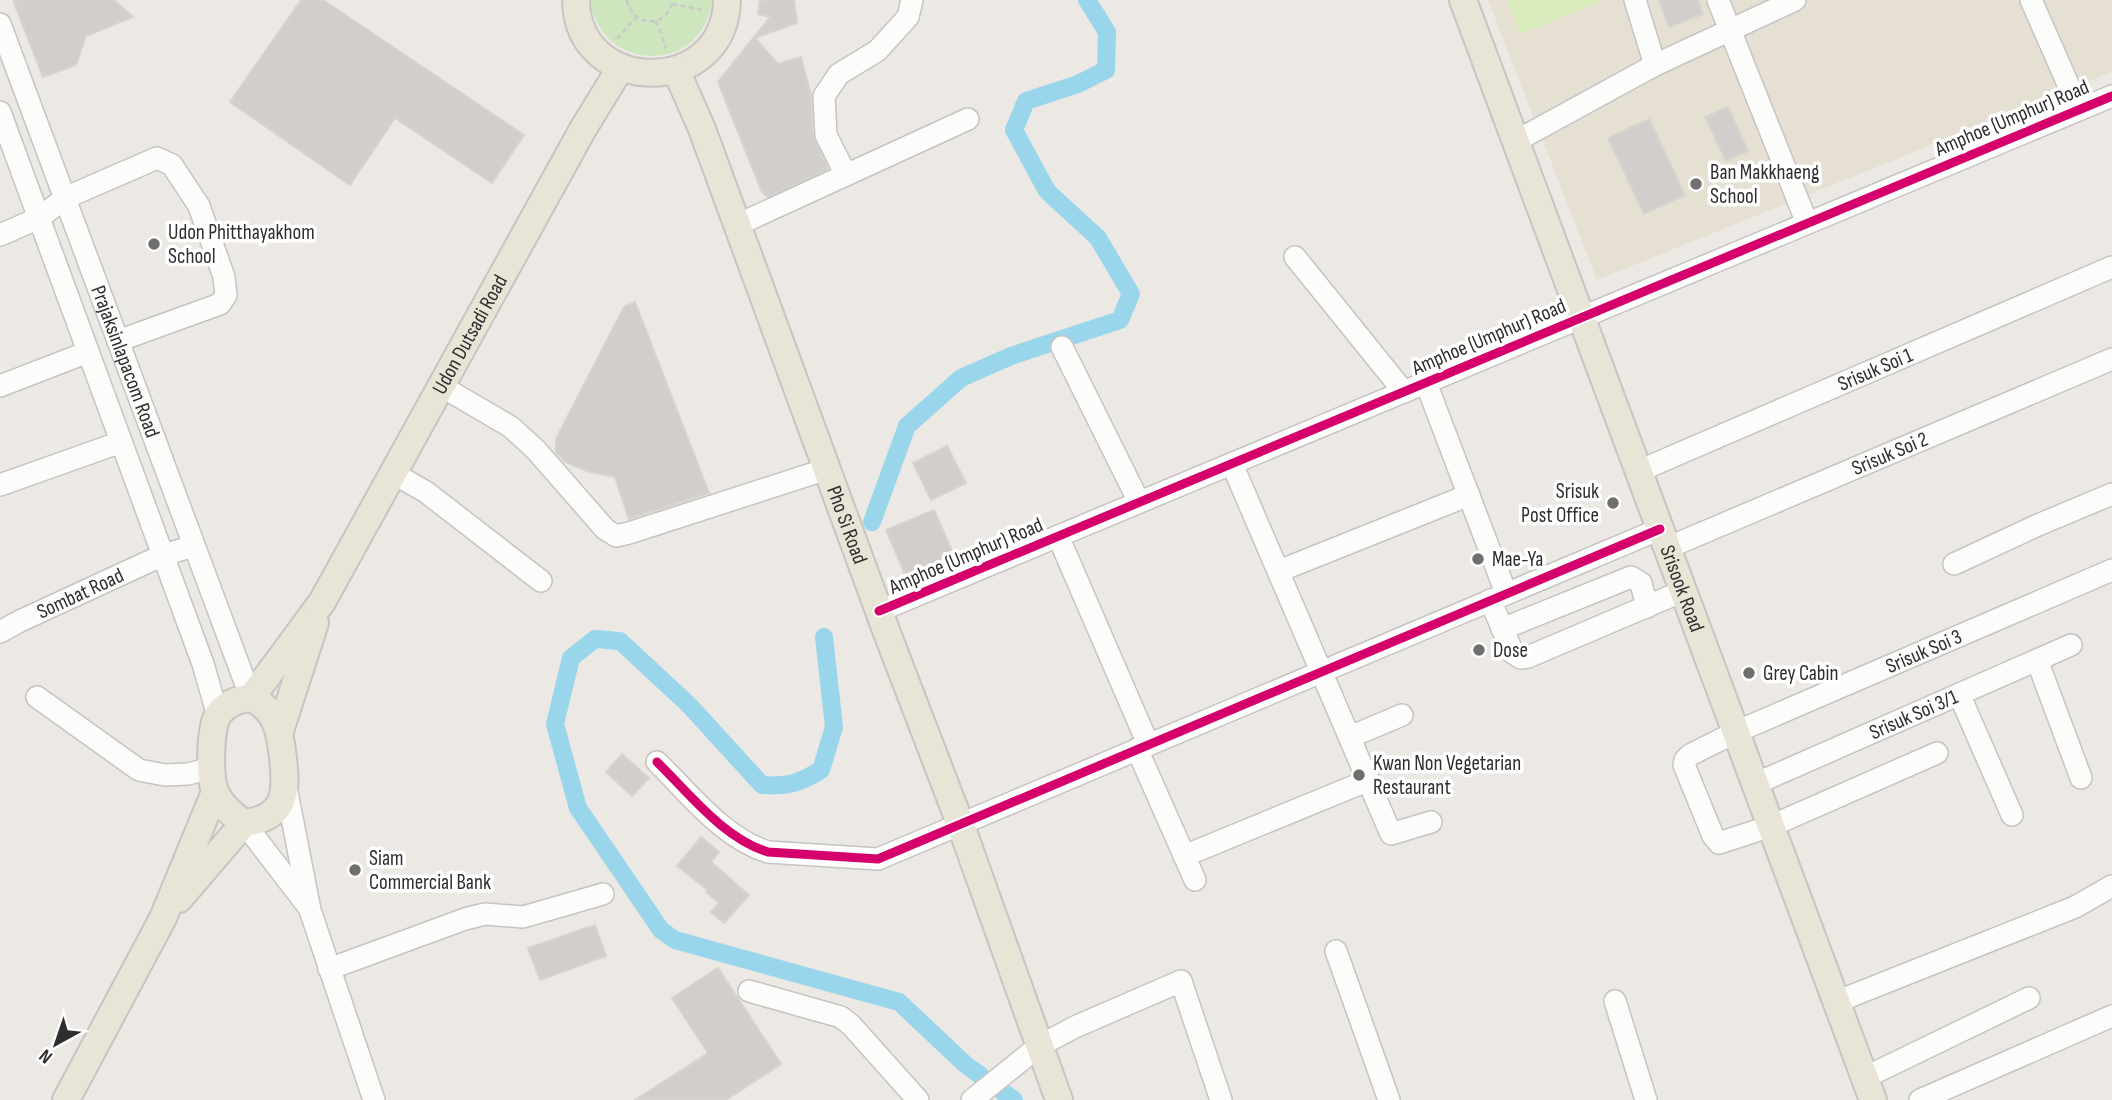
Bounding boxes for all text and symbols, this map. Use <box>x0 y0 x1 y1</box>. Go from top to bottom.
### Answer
street label: Amphoe (Umphur) Road <box>1930 74 2093 162</box>
place label: Ban Makkhaeng School <box>1710 160 1819 209</box>
marker: Ban Makkhaeng School <box>1688 176 1704 192</box>
place label: Udon Phitthayakhom School <box>168 220 315 269</box>
marker: Udon Phitthayakhom School <box>146 236 162 252</box>
street label: Udon Dutsadi Road <box>427 271 513 398</box>
street label: Prajaksinlapacom Road <box>86 282 165 441</box>
street label: Amphoe (Umphur) Road <box>1407 293 1570 381</box>
street label: Srisuk Soi 1 <box>1834 342 1917 396</box>
street label: Srisuk Soi 2 <box>1848 426 1932 481</box>
place label: Srisuk Post Office <box>1521 479 1599 528</box>
street label: Pho Si Road <box>822 482 873 567</box>
marker: Srisuk Post Office <box>1605 495 1621 511</box>
street label: Amphoe (Umphur) Road <box>884 512 1047 600</box>
street label: Srisook Road <box>1655 542 1710 635</box>
place label: Mae-Ya <box>1492 547 1543 572</box>
marker: Mae-Ya <box>1470 551 1486 567</box>
street label: Sombat Road <box>33 562 127 624</box>
street label: Srisuk Soi 3 <box>1882 624 1966 678</box>
place label: Dose <box>1493 638 1528 663</box>
marker: Dose <box>1471 642 1487 658</box>
place label: Grey Cabin <box>1763 661 1838 686</box>
marker: Grey Cabin <box>1741 665 1757 681</box>
street label: Srisuk Soi 3/1 <box>1865 684 1962 745</box>
place label: Kwan Non Vegetarian Restaurant <box>1373 751 1521 800</box>
marker: Kwan Non Vegetarian Restaurant <box>1351 767 1367 783</box>
place label: Siam Commercial Bank <box>369 846 491 895</box>
marker: Siam Commercial Bank <box>347 862 363 878</box>
north arrow <box>21 1009 91 1079</box>
text: N <box>35 1044 57 1068</box>

